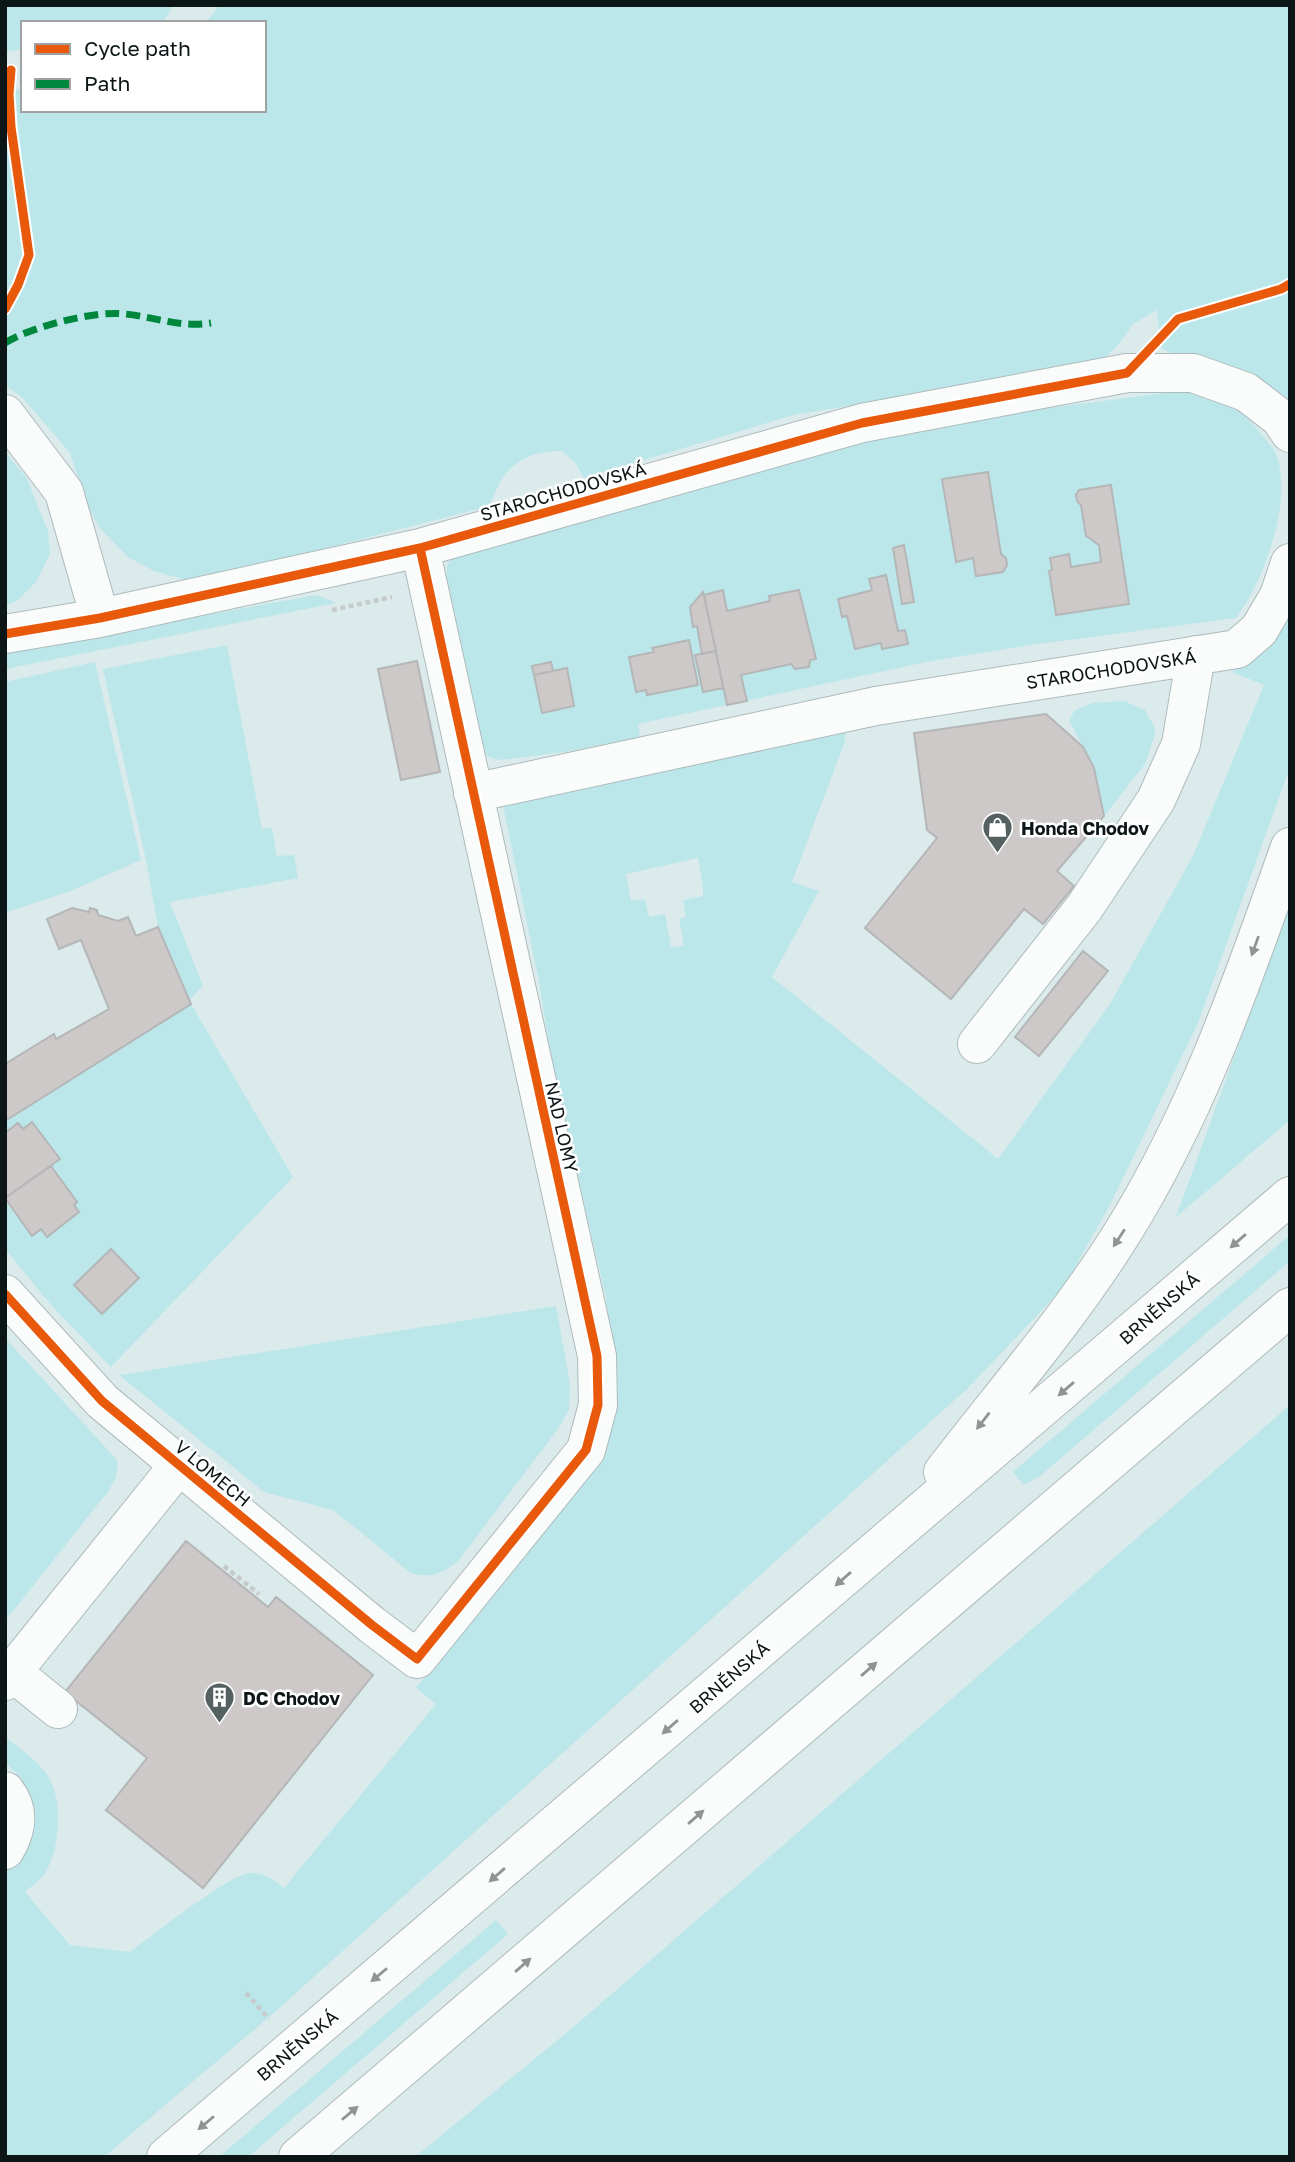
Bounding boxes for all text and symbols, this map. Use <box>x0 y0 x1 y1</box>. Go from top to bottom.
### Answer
legend <box>21 21 266 112</box>
text: Cycle path <box>84 35 191 61</box>
text: Path <box>84 70 131 96</box>
street label: STAROCHODOVSKÁ <box>477 457 649 525</box>
street label: STAROCHODOVSKÁ <box>1025 645 1197 693</box>
shop icon: Honda Chodov <box>981 811 1015 855</box>
place label: Honda Chodov <box>1021 817 1149 839</box>
one-way arrow <box>1249 935 1260 956</box>
street label: NAD LOMY <box>541 1079 583 1175</box>
one-way arrow <box>1112 1228 1125 1248</box>
one-way arrow <box>1229 1233 1247 1249</box>
street label: BRNĚNSKÁ <box>1114 1267 1204 1349</box>
one-way arrow <box>1057 1381 1074 1396</box>
one-way arrow <box>976 1411 991 1429</box>
street label: V LOMECH <box>171 1435 255 1511</box>
one-way arrow <box>835 1571 852 1586</box>
street label: BRNĚNSKÁ <box>684 1636 774 1718</box>
one-way arrow <box>860 1662 877 1677</box>
building icon: DC Chodov <box>203 1681 237 1725</box>
place label: DC Chodov <box>243 1687 340 1709</box>
one-way arrow <box>662 1719 679 1734</box>
one-way arrow <box>687 1809 705 1825</box>
one-way arrow <box>489 1867 506 1882</box>
one-way arrow <box>515 1958 532 1973</box>
one-way arrow <box>371 1967 388 1982</box>
street label: BRNĚNSKÁ <box>252 2005 342 2085</box>
one-way arrow <box>341 2105 359 2120</box>
one-way arrow <box>197 2115 215 2131</box>

